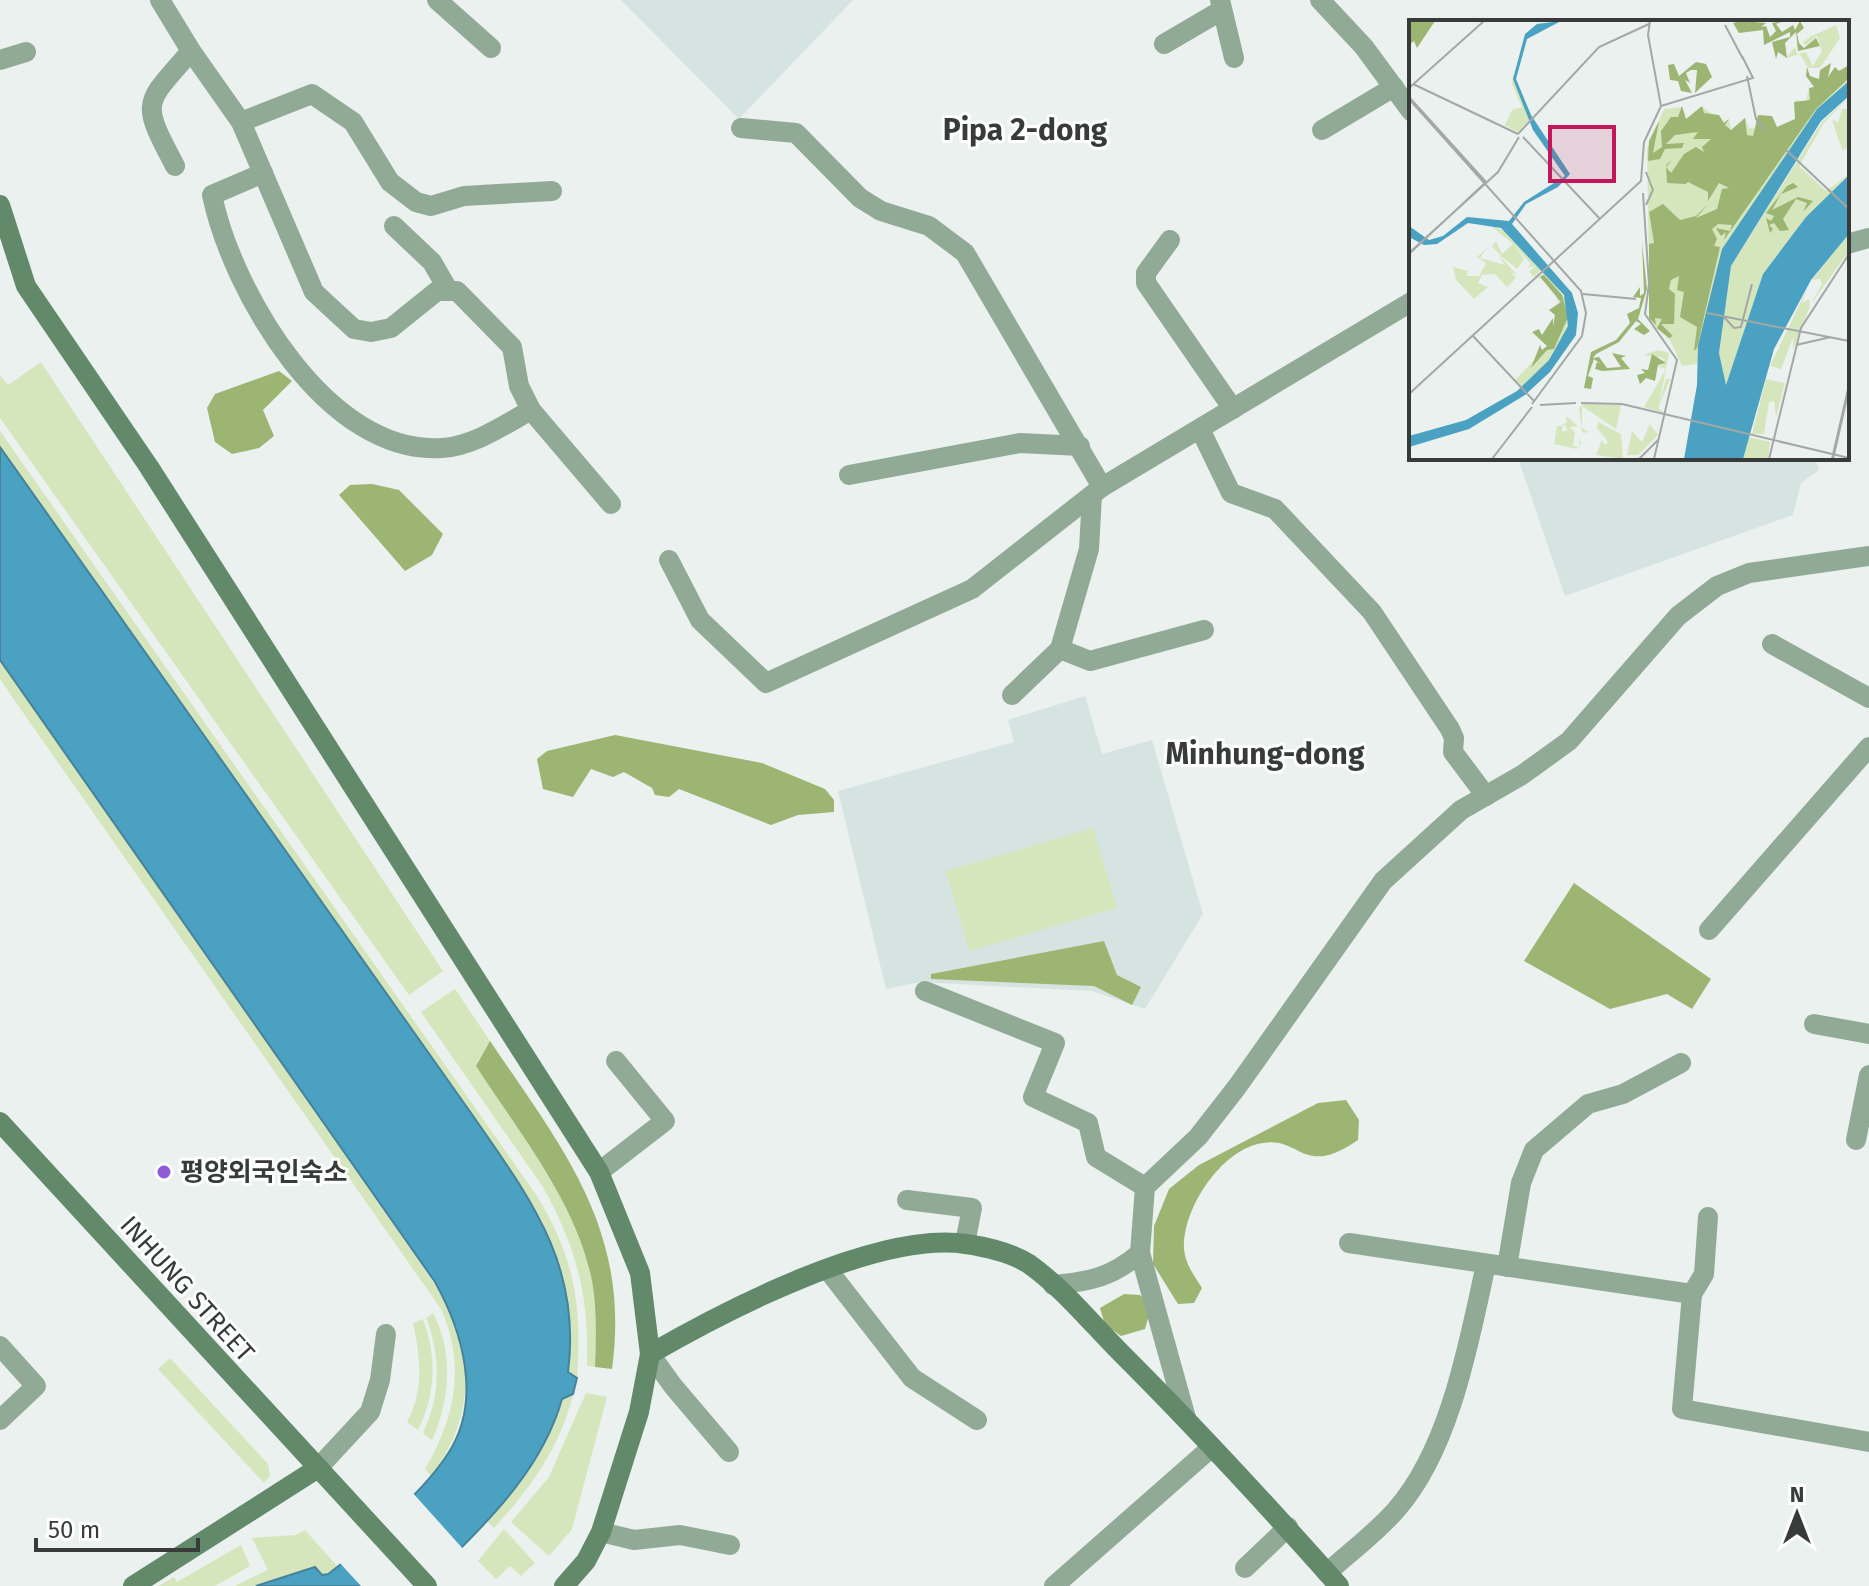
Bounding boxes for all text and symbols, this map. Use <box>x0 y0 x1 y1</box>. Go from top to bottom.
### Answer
inset map <box>1409 20 1849 460</box>
district label: Pipa 2-dong <box>943 112 1108 148</box>
district label: Minhung-dong <box>1166 736 1365 772</box>
place label: 평양외국인숙소 <box>180 1157 347 1188</box>
marker: 평양외국인숙소 <box>155 1163 173 1181</box>
street label: INHUNG STREET <box>113 1210 261 1369</box>
north arrow <box>1757 1474 1837 1554</box>
text: N <box>1790 1481 1804 1508</box>
scale bar <box>36 1502 198 1552</box>
text: 50 m <box>48 1516 100 1544</box>

